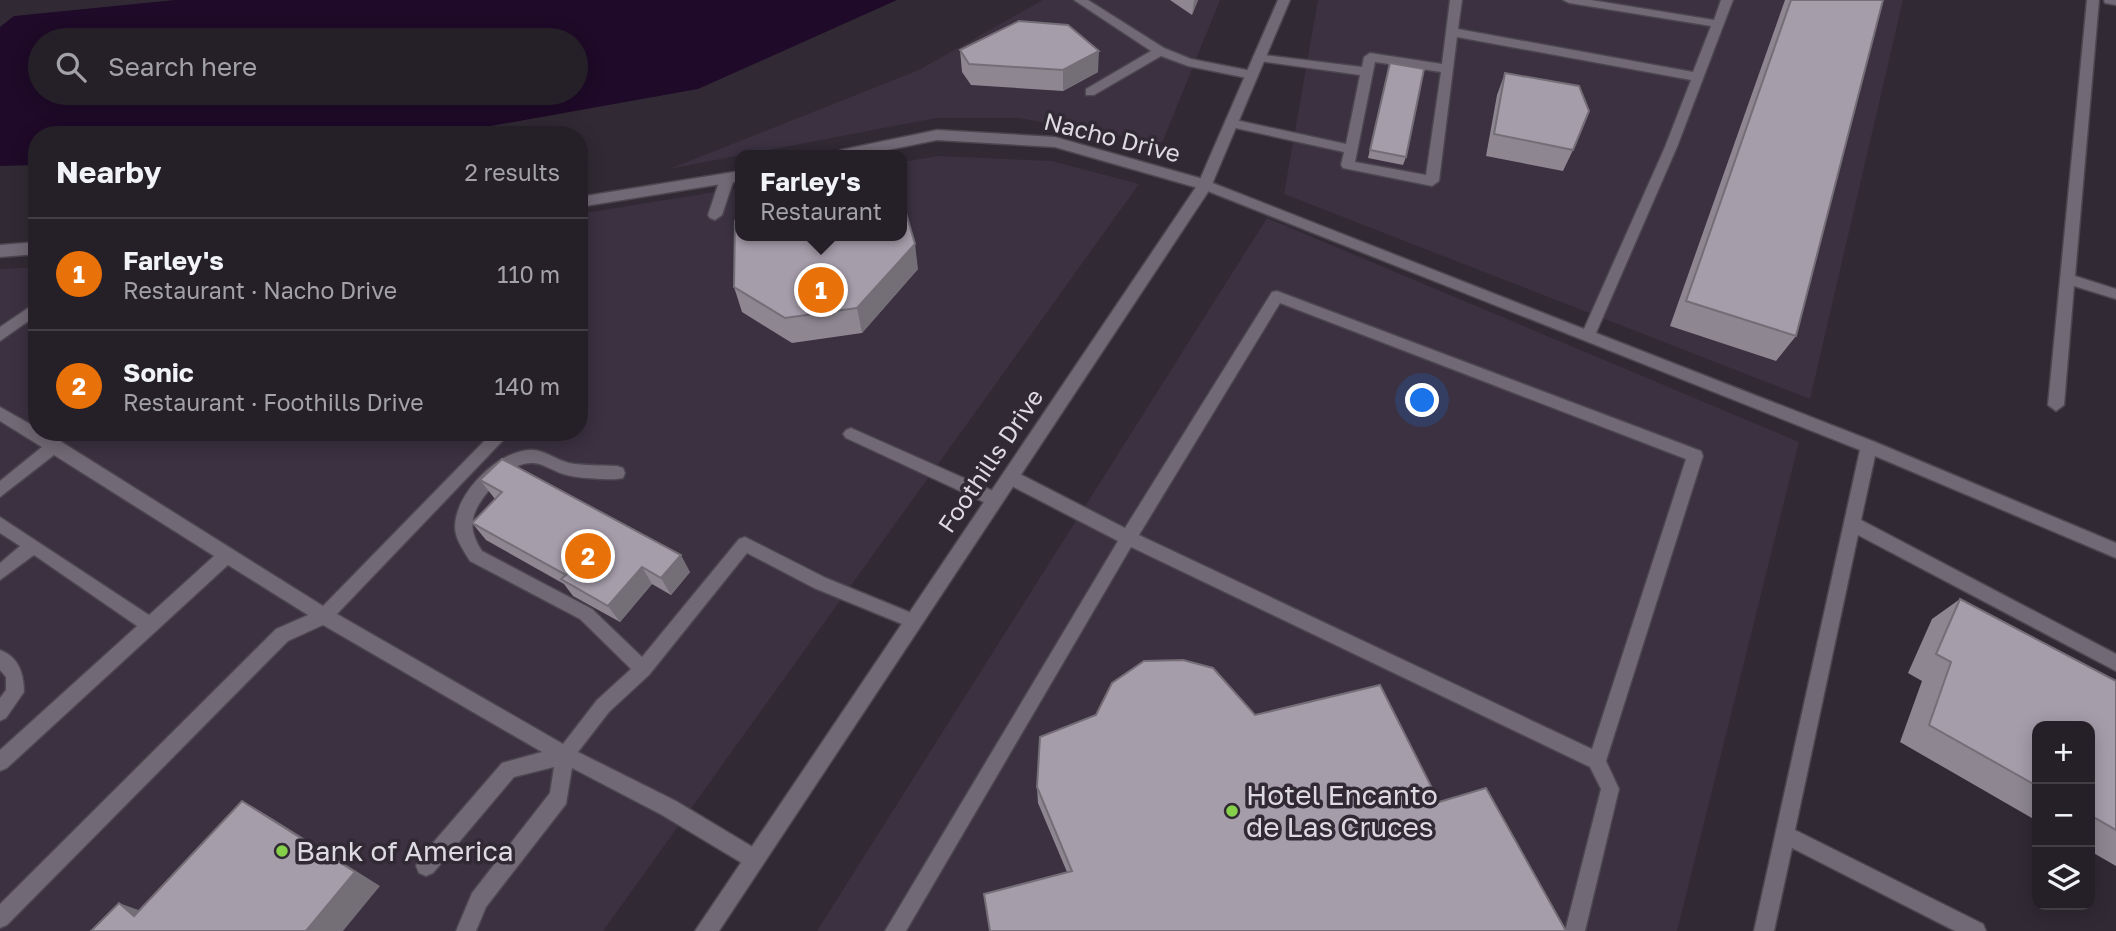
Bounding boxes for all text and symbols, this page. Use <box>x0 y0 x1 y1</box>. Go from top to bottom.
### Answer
search box <box>28 28 588 105</box>
icon: search <box>52 48 90 86</box>
text: Search here <box>108 51 257 82</box>
street label: Nacho Drive <box>1041 106 1184 167</box>
popup <box>735 150 907 241</box>
text: Nearby <box>56 154 161 190</box>
text: 2 results <box>464 158 560 186</box>
text: Farley's <box>760 166 861 197</box>
text: Restaurant <box>760 197 882 225</box>
text: Farley's <box>123 245 224 276</box>
text: 1 <box>73 260 85 288</box>
text: 110 m <box>497 260 560 288</box>
pin: 1 <box>798 264 844 316</box>
text: Restaurant · Nacho Drive <box>123 276 397 304</box>
text: Sonic <box>123 357 194 388</box>
text: 2 <box>72 372 86 400</box>
text: 140 m <box>494 372 560 400</box>
street label: Foothills Drive <box>931 383 1049 538</box>
your location <box>1405 383 1439 417</box>
text: Restaurant · Foothills Drive <box>123 388 424 416</box>
pin: 2 <box>565 530 611 582</box>
map controls <box>2032 721 2095 910</box>
button: + <box>2032 721 2095 784</box>
place label: Hotel Encanto de Las Cruces <box>1246 778 1438 843</box>
button: − <box>2032 784 2095 847</box>
marker: Hotel Encanto de Las Cruces <box>1224 803 1240 819</box>
place label: Bank of America <box>296 834 514 867</box>
marker: Bank of America <box>274 843 290 859</box>
button: layers <box>2032 847 2095 910</box>

